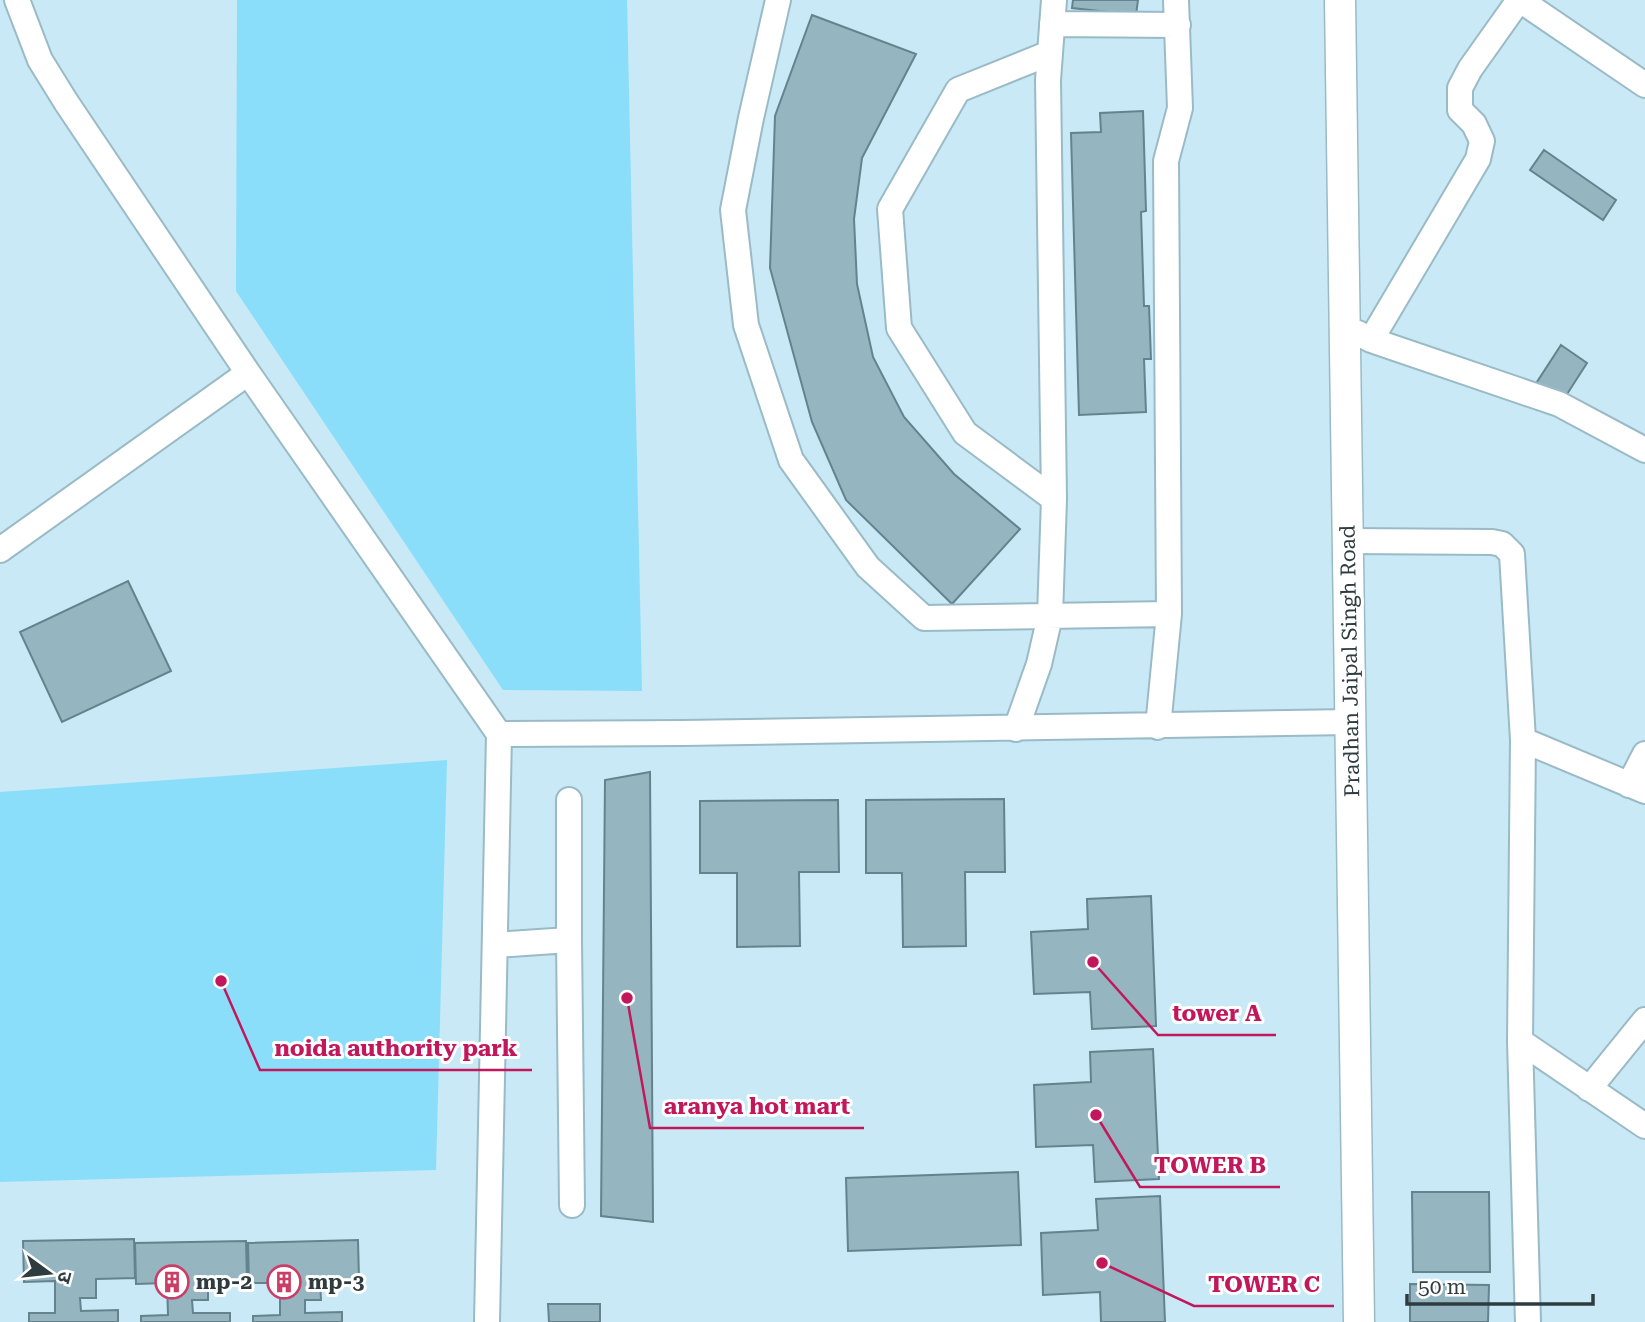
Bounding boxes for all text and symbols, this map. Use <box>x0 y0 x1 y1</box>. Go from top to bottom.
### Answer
street label: Pradhan Jaipal Singh Road <box>1336 524 1364 797</box>
callout: tower A <box>1158 991 1276 1035</box>
text: tower A <box>1172 1000 1262 1027</box>
callout: noida authority park <box>260 1026 532 1070</box>
text: noida authority park <box>274 1035 518 1062</box>
callout: aranya hot mart <box>650 1084 864 1128</box>
text: aranya hot mart <box>664 1093 850 1120</box>
callout: TOWER B <box>1140 1143 1280 1187</box>
text: TOWER B <box>1154 1152 1266 1179</box>
north arrow <box>14 1238 84 1308</box>
callout: TOWER C <box>1194 1262 1334 1306</box>
scale bar <box>1407 1262 1592 1306</box>
building icon: mp-2 <box>153 1263 191 1301</box>
building icon: mp-3 <box>265 1263 303 1301</box>
text: उ <box>52 1269 77 1286</box>
place label: mp-2 <box>196 1270 252 1294</box>
place label: mp-3 <box>308 1270 364 1294</box>
text: TOWER C <box>1208 1271 1320 1298</box>
text: 50 m <box>1418 1275 1466 1299</box>

